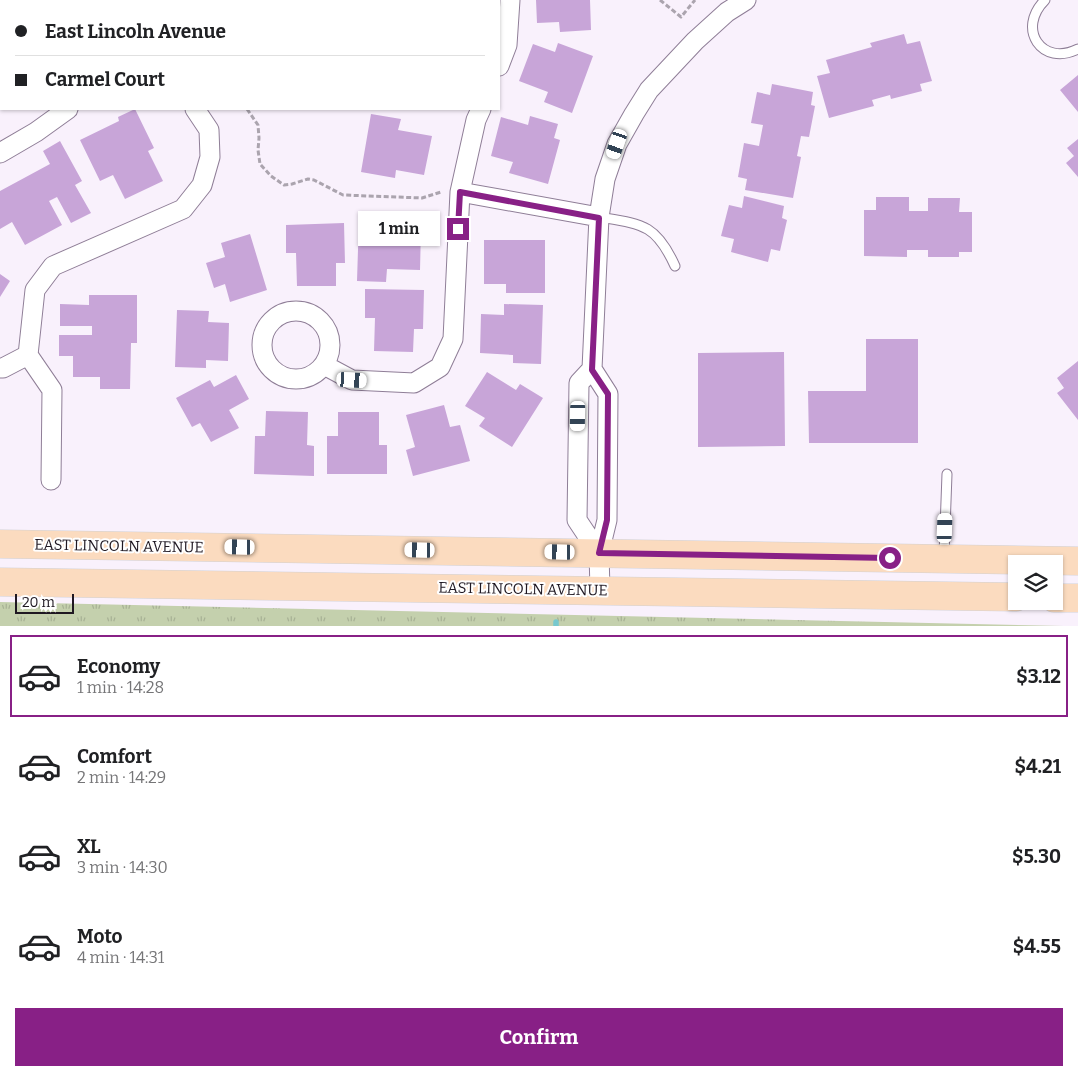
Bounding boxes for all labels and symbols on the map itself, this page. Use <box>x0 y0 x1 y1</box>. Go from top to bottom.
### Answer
car <box>605 127 628 161</box>
callout: 1 min <box>358 212 440 246</box>
route end <box>447 218 469 240</box>
car <box>336 372 367 388</box>
car <box>570 401 585 431</box>
car <box>936 513 953 543</box>
street label: EAST LINCOLN AVENUE <box>34 536 204 556</box>
car <box>224 539 255 555</box>
car <box>404 542 435 558</box>
car <box>544 544 575 560</box>
route start <box>879 547 901 569</box>
street label: EAST LINCOLN AVENUE <box>438 579 608 599</box>
scale bar <box>15 591 74 614</box>

